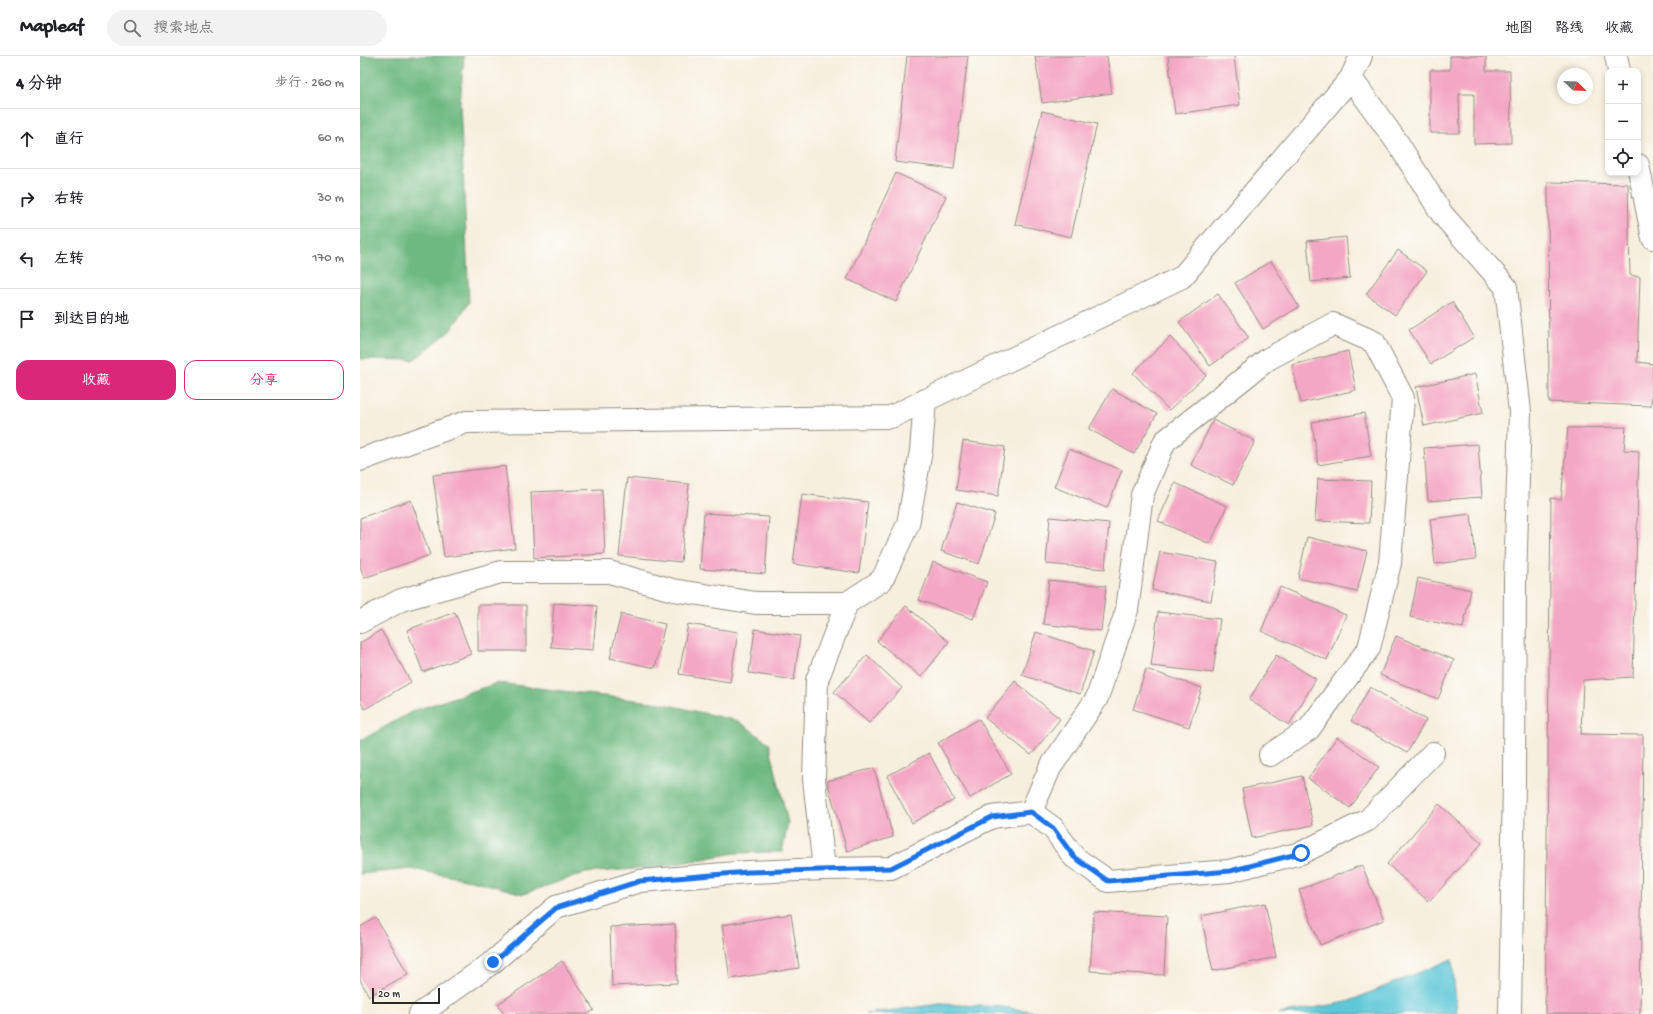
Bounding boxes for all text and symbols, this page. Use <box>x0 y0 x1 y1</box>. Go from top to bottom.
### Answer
search box <box>107 10 387 46</box>
text: Mapleaf <box>20 16 83 39</box>
icon: search <box>121 17 143 39</box>
text: 搜索地点 <box>153 20 213 38</box>
text: 地图 <box>1505 21 1533 38</box>
text: 路线 <box>1555 21 1583 38</box>
text: 收藏 <box>1605 21 1633 38</box>
north arrow <box>1557 68 1593 104</box>
map controls <box>1605 68 1641 176</box>
button: + <box>1605 68 1641 104</box>
text: 4 分钟 <box>16 75 62 95</box>
text: 步行 · 260 m <box>275 76 344 91</box>
button: − <box>1605 104 1641 140</box>
icon: ahead <box>16 128 38 150</box>
text: 直行 <box>54 131 84 149</box>
text: 60 m <box>318 131 344 146</box>
button: locate <box>1605 140 1641 176</box>
icon: right <box>16 188 38 210</box>
text: 右转 <box>54 191 84 209</box>
text: 30 m <box>318 191 344 206</box>
icon: left <box>16 248 38 270</box>
text: 左转 <box>54 251 84 269</box>
text: 170 m <box>312 251 344 266</box>
icon: arrive <box>16 308 38 330</box>
text: 到达目的地 <box>54 311 129 329</box>
button: 收藏 <box>16 360 176 400</box>
button: 分享 <box>184 360 344 400</box>
route start <box>1292 844 1310 862</box>
route end <box>484 953 502 971</box>
scale bar <box>372 986 440 1005</box>
text: 20 m <box>378 989 400 1001</box>

